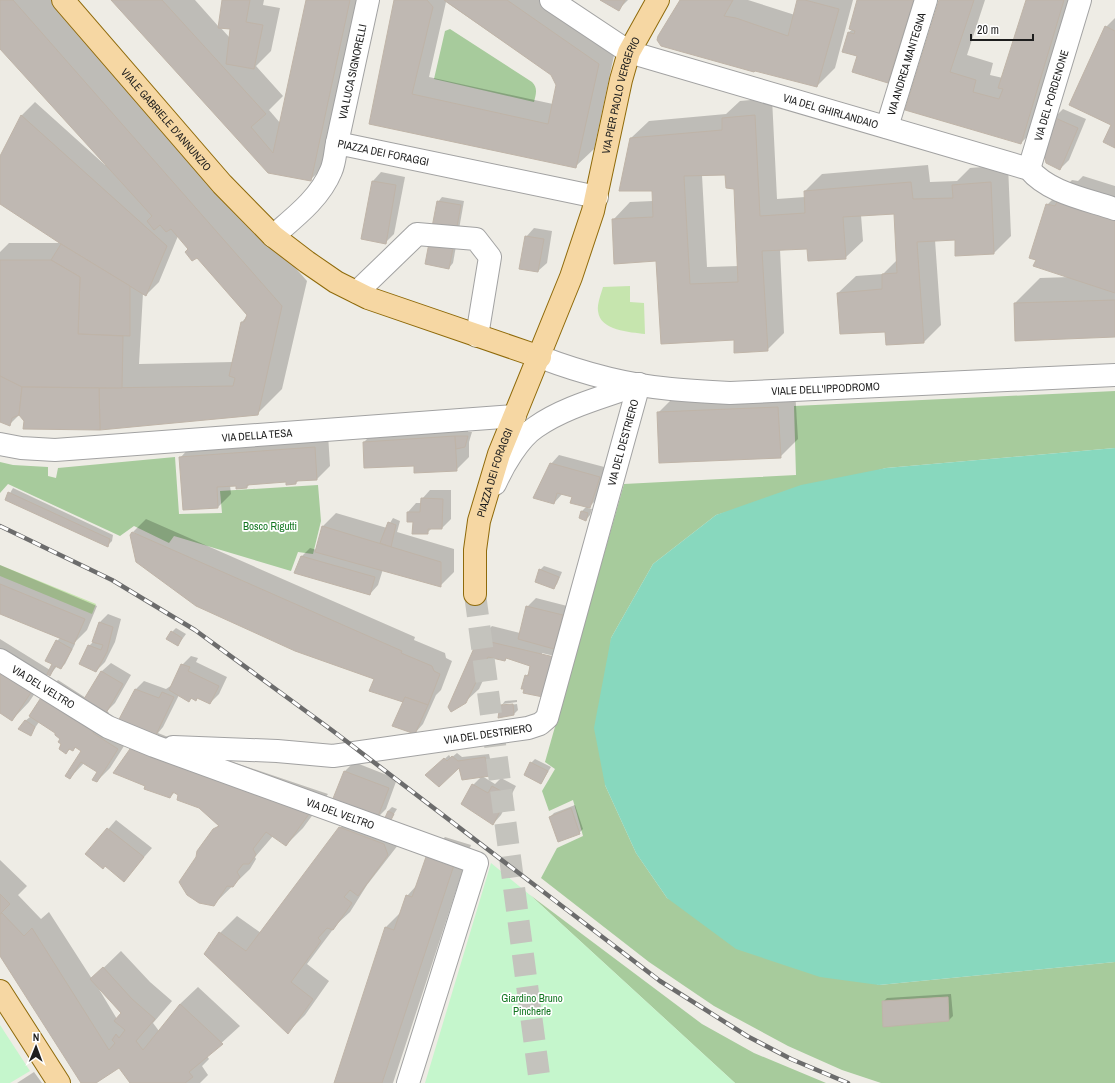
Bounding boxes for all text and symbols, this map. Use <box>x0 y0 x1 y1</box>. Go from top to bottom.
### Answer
street label: VIA ANDREA MANTEGNA <box>884 10 929 117</box>
scale bar <box>971 16 1033 42</box>
text: 20 m <box>977 22 999 38</box>
street label: VIA LUCA SIGNORELLI <box>335 23 370 121</box>
street label: VIA PIER PAOLO VERGERIO <box>598 34 643 155</box>
street label: VIA DEL PORDENONE <box>1031 48 1072 143</box>
street label: VIALE GABRIELE D'ANNUNZIO <box>118 65 215 174</box>
street label: VIA DEL GHIRLANDAIO <box>782 90 880 132</box>
street label: PIAZZA DEI FORAGGI <box>336 136 430 169</box>
street label: VIALE DELL'IPPODROMO <box>771 379 880 398</box>
street label: VIA DEL DESTRIERO <box>604 398 641 487</box>
street label: VIA DELLA TESA <box>221 425 294 445</box>
street label: PIAZZA DEI FORAGGI <box>474 426 516 519</box>
park label: Bosco Rigutti <box>243 519 297 533</box>
street label: VIA DEL VELTRO <box>9 662 78 712</box>
street label: VIA DEL DESTRIERO <box>443 720 534 747</box>
street label: VIA DEL VELTRO <box>304 795 376 832</box>
park label: Giardino Bruno Pincherle <box>501 991 563 1018</box>
north arrow <box>16 1027 56 1067</box>
text: N <box>33 1030 40 1044</box>

